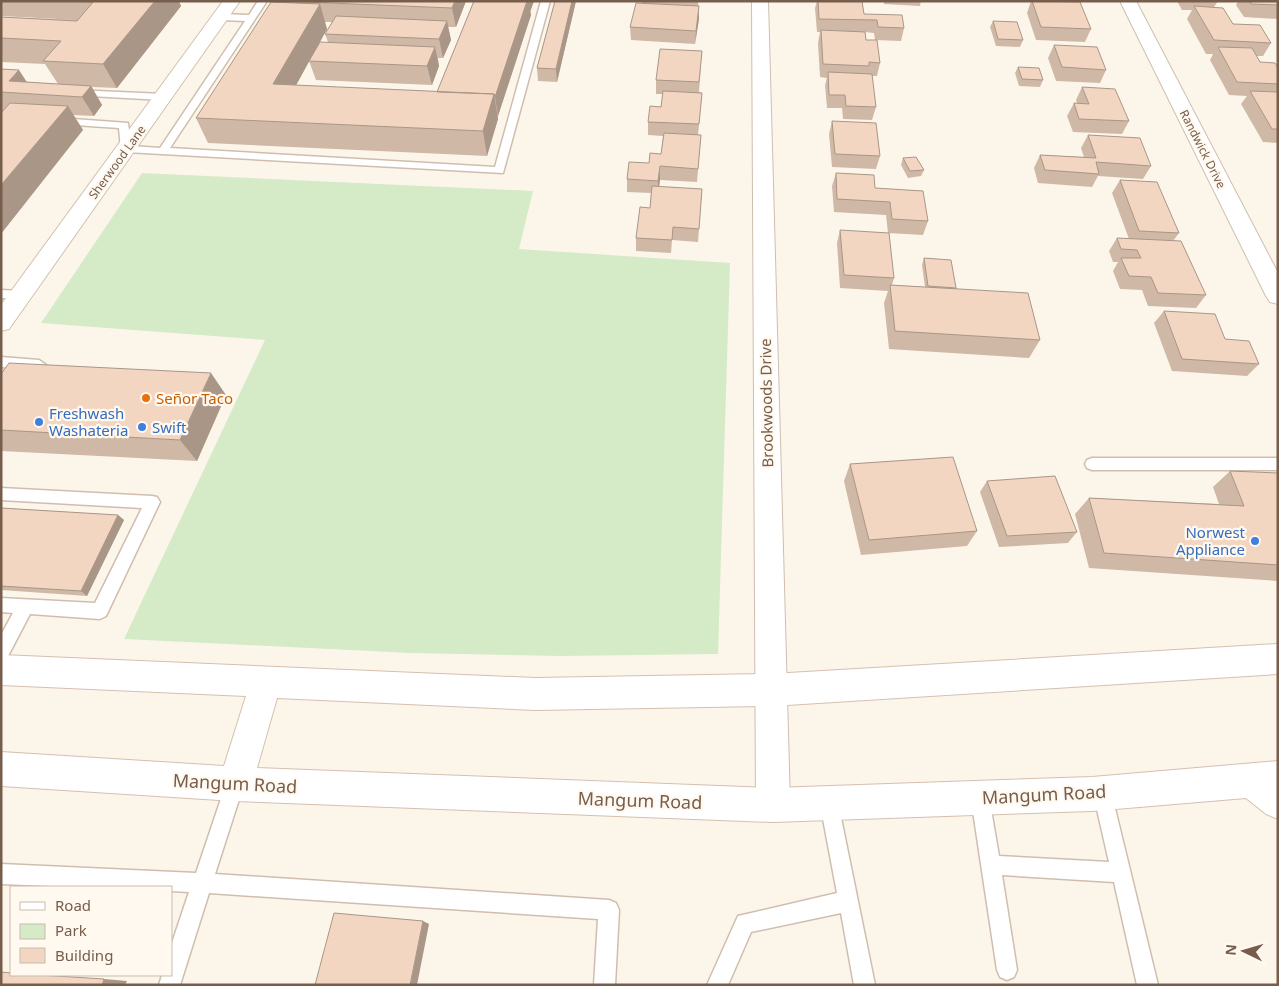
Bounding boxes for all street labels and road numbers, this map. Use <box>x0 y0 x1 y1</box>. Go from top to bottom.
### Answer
street label: Randwick Drive <box>1176 107 1230 192</box>
street label: Sherwood Lane <box>84 121 150 202</box>
street label: Brookwoods Drive <box>755 338 777 468</box>
street label: Mangum Road <box>172 768 298 798</box>
street label: Mangum Road <box>981 779 1107 809</box>
street label: Mangum Road <box>577 786 703 814</box>

